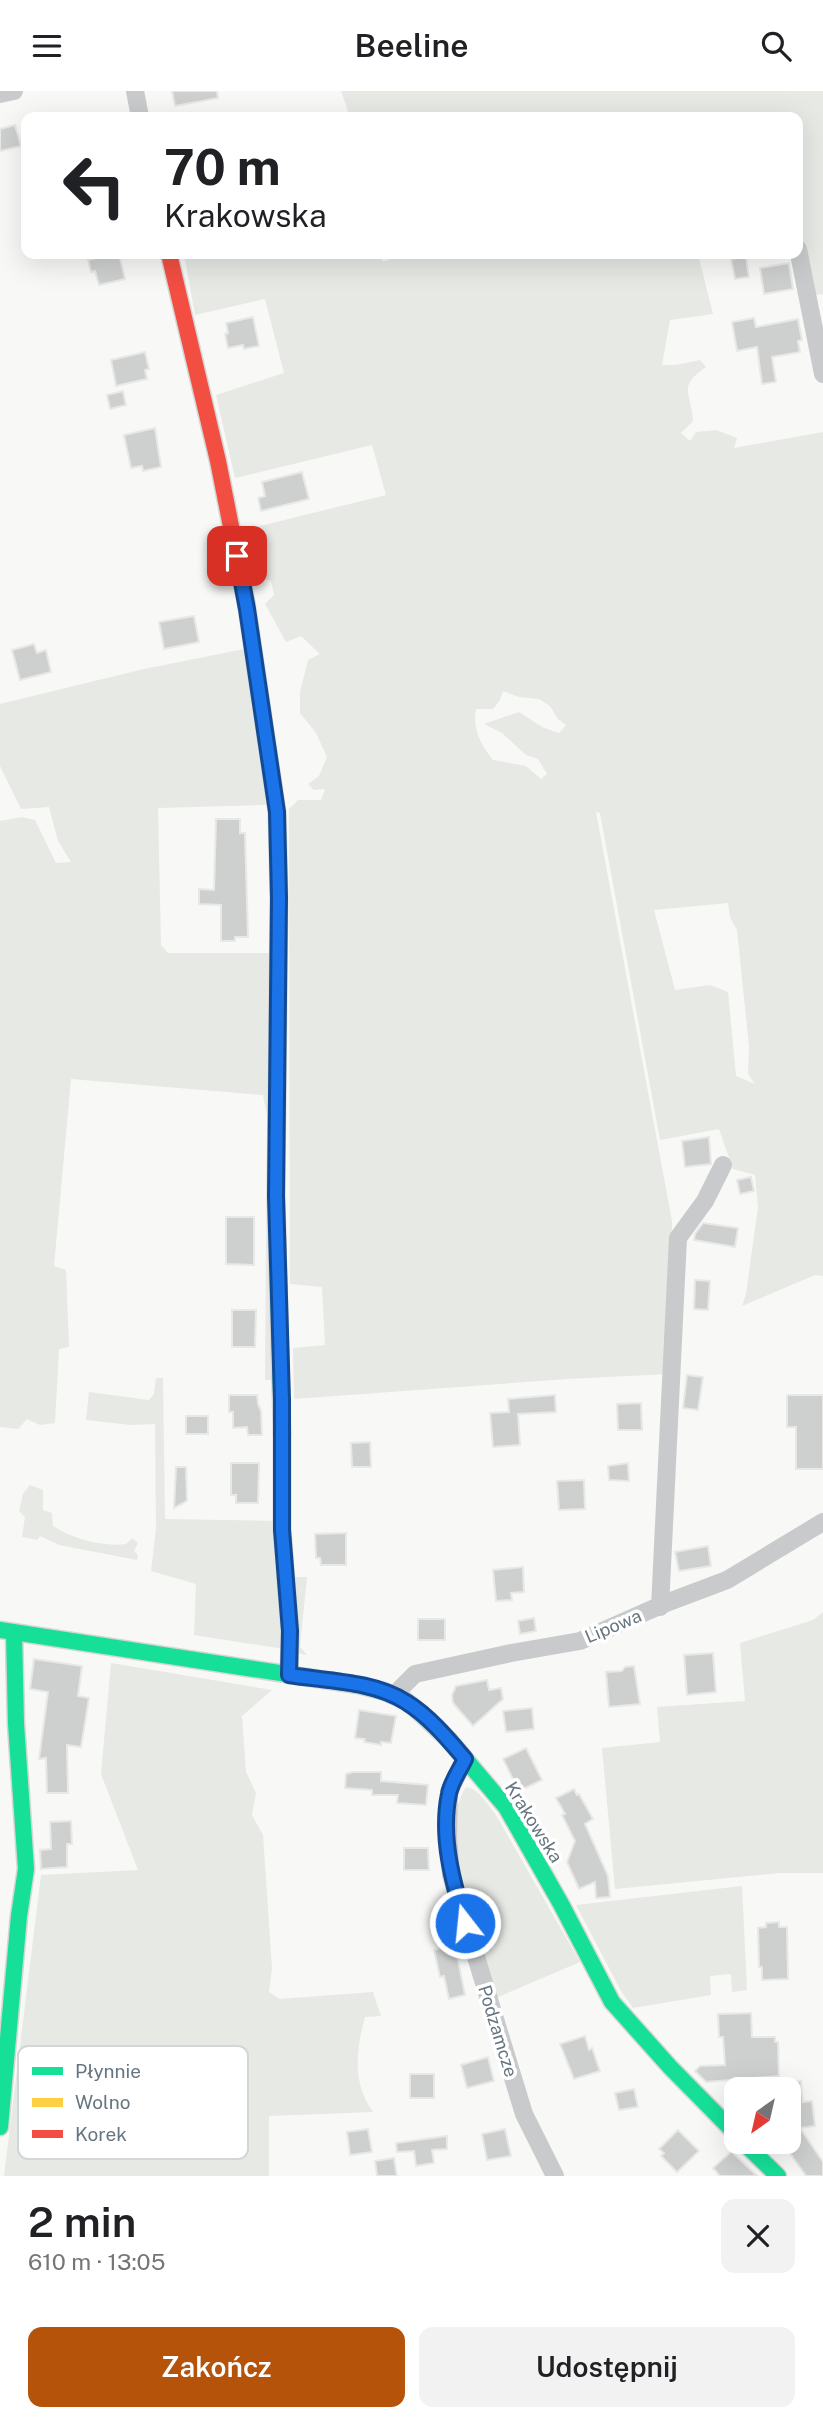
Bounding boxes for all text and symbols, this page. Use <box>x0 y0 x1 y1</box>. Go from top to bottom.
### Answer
icon: menu <box>28 27 66 65</box>
text: Beeline <box>355 27 468 64</box>
icon: search <box>757 27 795 65</box>
text: 70 m <box>164 138 281 196</box>
icon: left <box>49 140 140 231</box>
text: Krakowska <box>164 197 327 234</box>
pin <box>207 526 267 586</box>
icon: arrive <box>218 537 256 575</box>
street label: Lipowa <box>581 1605 645 1647</box>
street label: Krakowska <box>501 1778 567 1866</box>
position arrow <box>428 1886 502 1960</box>
street label: Podzamcze <box>474 1983 522 2079</box>
legend <box>18 2046 248 2159</box>
text: Płynnie <box>75 2060 141 2082</box>
north arrow <box>724 2077 802 2154</box>
map controls <box>724 2077 801 2154</box>
text: Wolno <box>75 2091 130 2113</box>
text: Korek <box>75 2123 127 2145</box>
text: 2 min <box>28 2197 136 2246</box>
button: close <box>721 2199 795 2273</box>
text: 610 m · 13:05 <box>28 2248 165 2275</box>
button: Zakończ <box>28 2327 405 2407</box>
button: Udostępnij <box>419 2327 795 2407</box>

